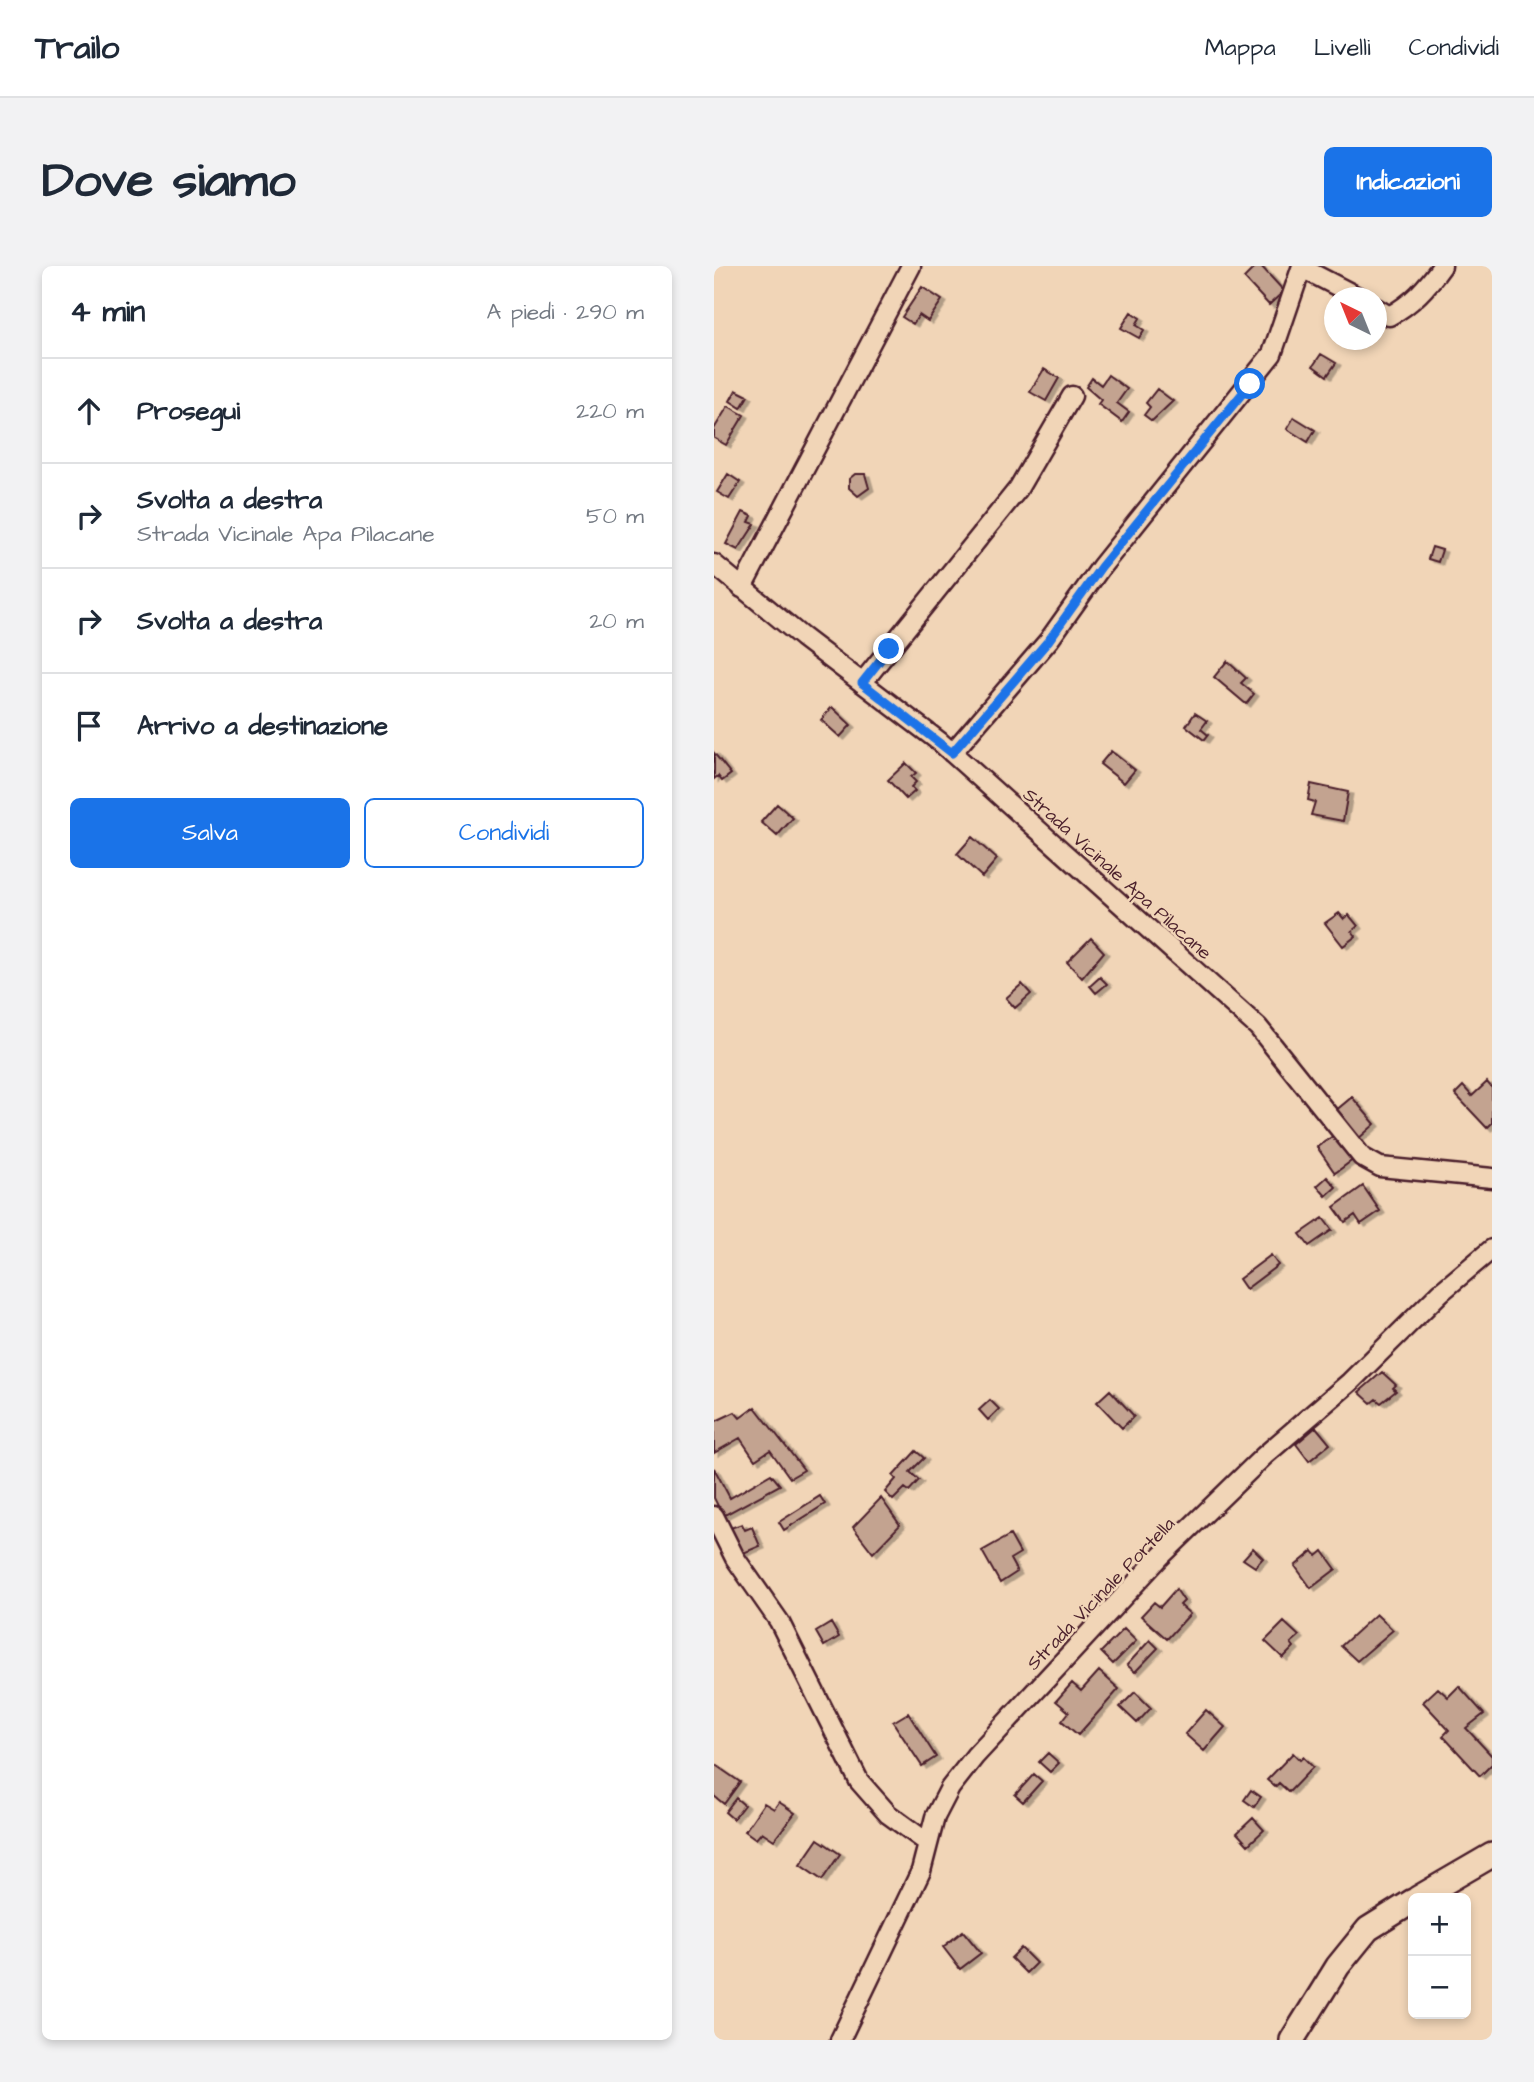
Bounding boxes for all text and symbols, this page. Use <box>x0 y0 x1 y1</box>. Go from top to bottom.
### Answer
text: Trailo <box>35 25 119 71</box>
text: Mappa <box>1205 31 1276 65</box>
text: Livelli <box>1314 31 1371 65</box>
text: Condividi <box>1409 31 1499 65</box>
button: Indicazioni <box>1324 147 1492 217</box>
text: Dove siamo <box>42 148 296 216</box>
north arrow <box>1324 287 1387 350</box>
text: 4 min <box>70 291 145 333</box>
text: A piedi · 290 m <box>487 296 644 328</box>
route start <box>1234 368 1265 399</box>
icon: ahead <box>70 392 108 430</box>
text: Prosegui <box>137 393 240 429</box>
text: 220 m <box>576 395 644 427</box>
text: Svolta a destra <box>137 482 322 518</box>
icon: right <box>70 497 108 535</box>
text: 50 m <box>586 500 644 532</box>
text: Strada Vicinale Apa Pilacane <box>137 518 435 550</box>
icon: right <box>70 602 108 640</box>
text: Svolta a destra <box>137 603 322 639</box>
text: 20 m <box>589 605 644 637</box>
route end <box>873 633 904 664</box>
icon: arrive <box>70 707 108 745</box>
text: Arrivo a destinazione <box>137 708 388 744</box>
street label: Strada Vicinale Apa Pilacane <box>1017 782 1217 966</box>
button: Salva <box>70 798 350 868</box>
button: Condividi <box>364 798 644 868</box>
street label: Strada Vicinale Portella <box>1021 1511 1182 1677</box>
map controls <box>1408 1893 1471 2019</box>
button: + <box>1408 1893 1471 1956</box>
button: − <box>1408 1956 1471 2019</box>

